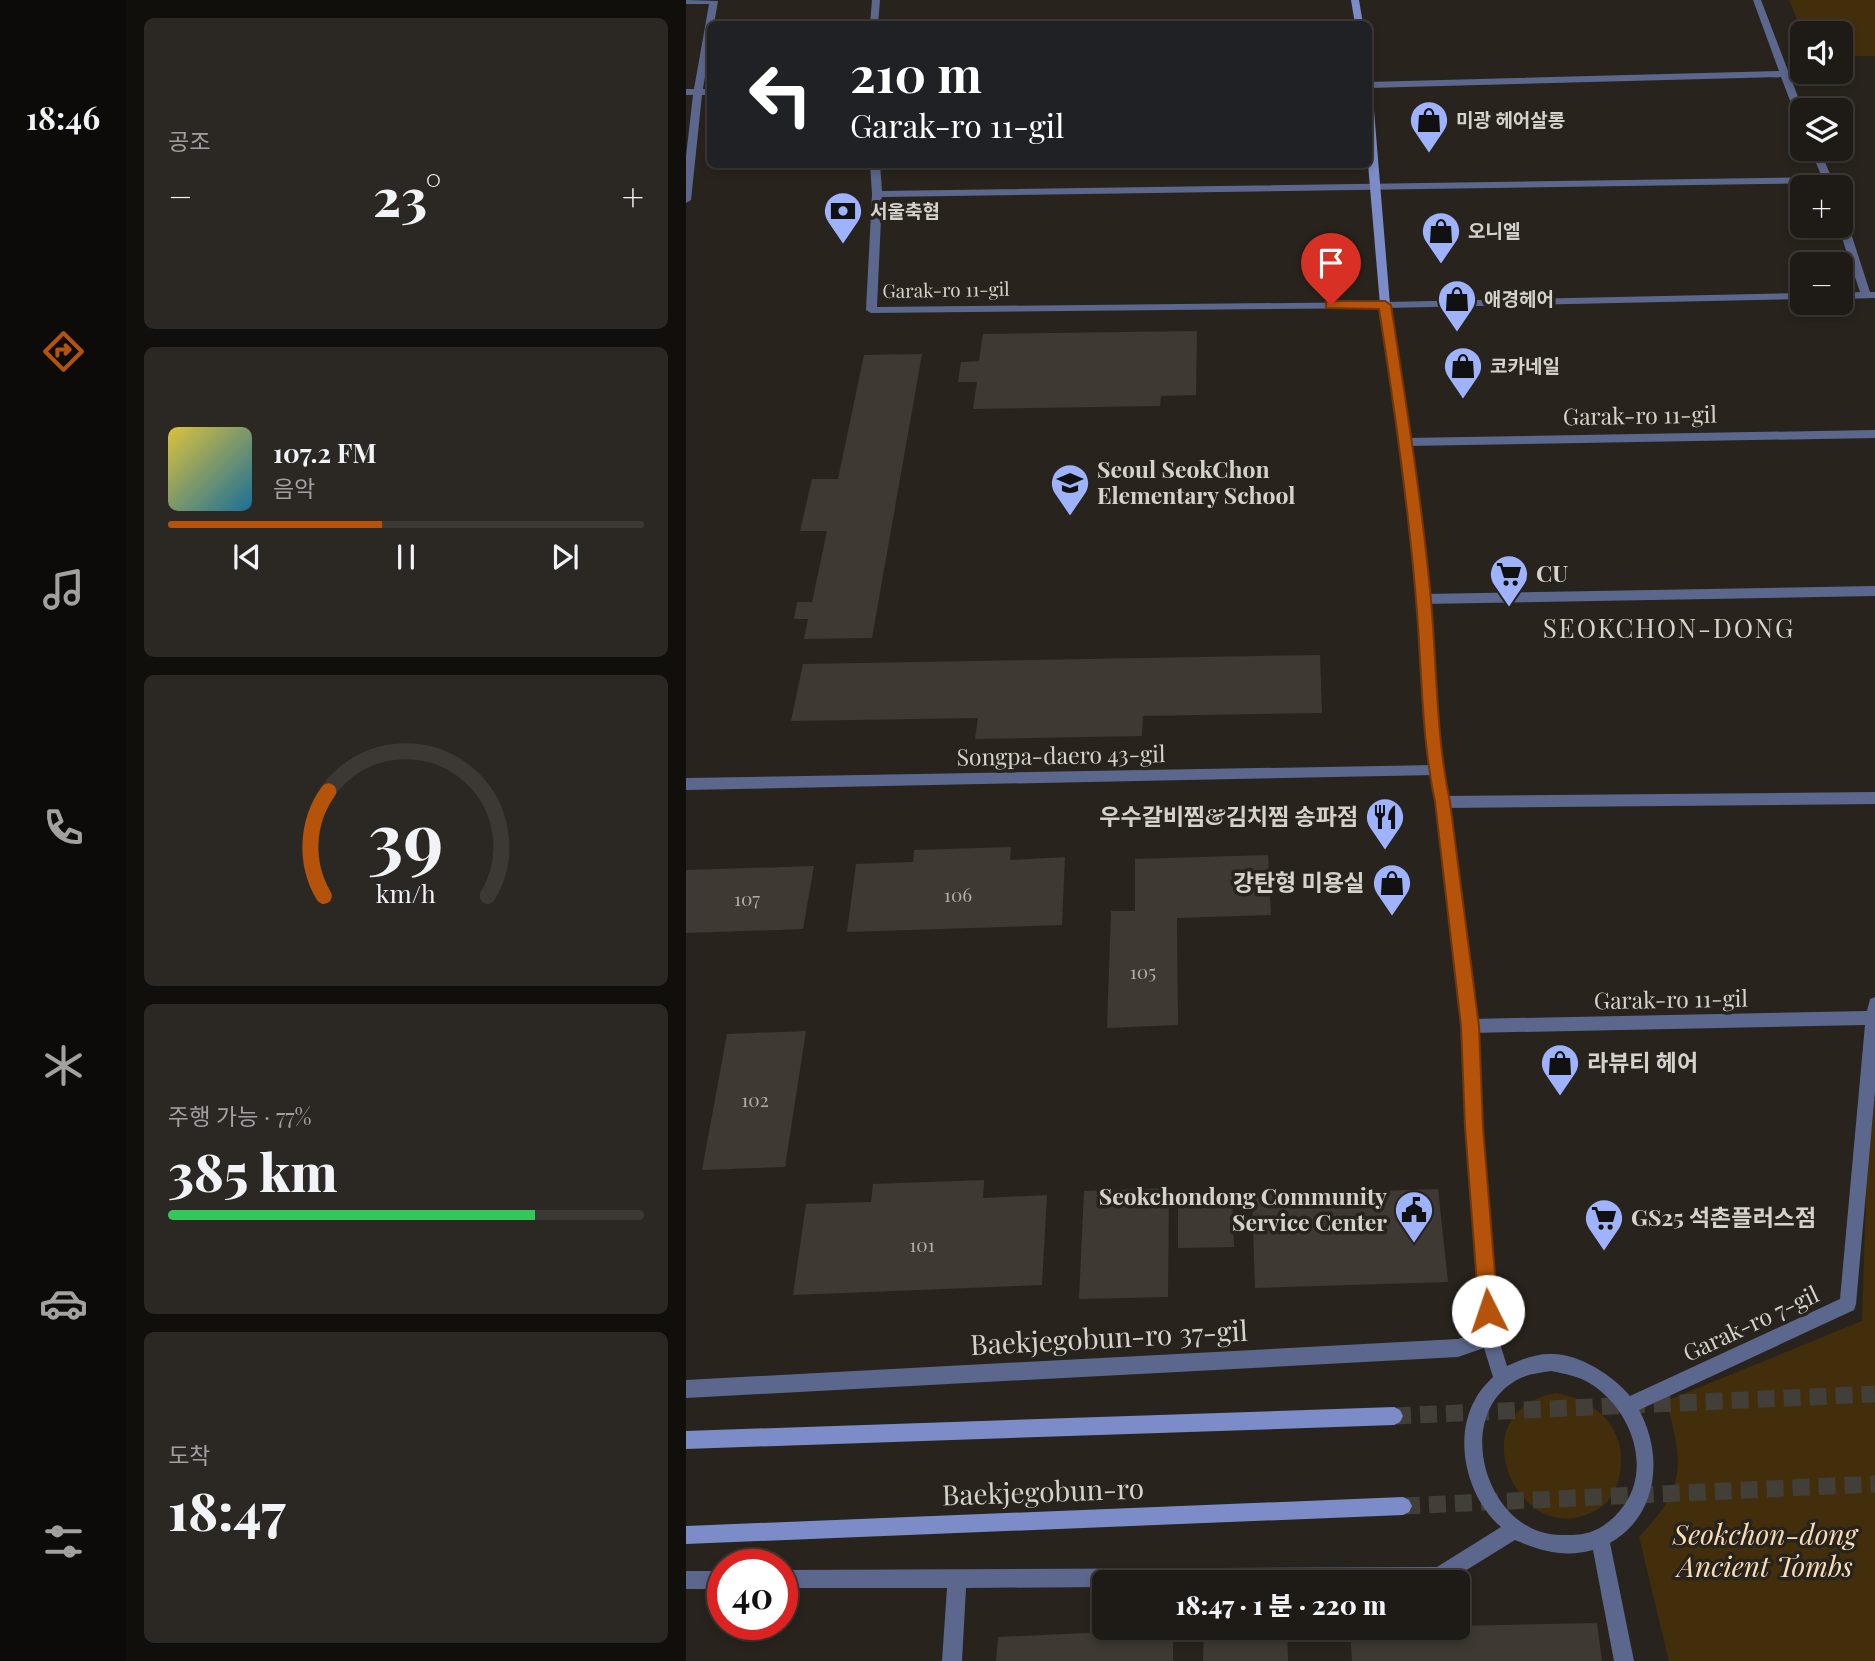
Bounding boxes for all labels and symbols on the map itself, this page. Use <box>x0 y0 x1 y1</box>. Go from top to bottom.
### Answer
shop icon: 미광 헤어살롱 <box>1408 99 1450 154</box>
place label: 미광 헤어살롱 <box>1456 106 1565 132</box>
bank icon: 서울축협 <box>822 190 864 245</box>
place label: 서울축협 <box>870 197 940 223</box>
shop icon: 오니엘 <box>1420 210 1462 265</box>
place label: 오니엘 <box>1468 217 1520 243</box>
pin <box>1301 233 1361 305</box>
street label: Garak-ro 11-gil <box>882 275 1010 303</box>
shop icon: 애경헤어 <box>1436 278 1478 333</box>
place label: 애경헤어 <box>1484 285 1554 311</box>
shop icon: 코카네일 <box>1442 345 1484 400</box>
place label: 코카네일 <box>1490 352 1560 378</box>
street label: Garak-ro 11-gil <box>1563 398 1718 431</box>
place label: Seoul SeokChon Elementary School <box>1097 453 1295 510</box>
school or university icon: Seoul SeokChon Elementary School <box>1049 462 1091 517</box>
supermarket icon: CU <box>1488 553 1530 608</box>
place label: CU <box>1536 557 1568 588</box>
district label: SEOKCHON-DONG <box>1543 610 1795 645</box>
street label: Songpa-daero 43-gil <box>956 737 1166 772</box>
restaurant icon: 우수갈비찜&김치찜 송파점 <box>1364 796 1406 851</box>
place label: 우수갈비찜&김치찜 송파점 <box>1099 800 1358 831</box>
shop icon: 강탄형 미용실 <box>1371 862 1413 917</box>
place label: 강탄형 미용실 <box>1233 866 1365 897</box>
house number: 106 <box>944 881 972 907</box>
house number: 107 <box>734 885 760 911</box>
house number: 105 <box>1130 958 1156 984</box>
street label: Garak-ro 11-gil <box>1594 982 1749 1015</box>
shop icon: 라뷰티 헤어 <box>1539 1042 1581 1097</box>
place label: 라뷰티 헤어 <box>1587 1046 1698 1077</box>
house number: 102 <box>741 1086 769 1112</box>
place label: Seokchondong Community Service Center <box>1099 1180 1387 1237</box>
public building icon: Seokchondong Community Service Center <box>1393 1189 1435 1244</box>
supermarket icon: GS25 석촌플러스점 <box>1583 1197 1625 1252</box>
place label: GS25 석촌플러스점 <box>1631 1201 1816 1232</box>
house number: 101 <box>909 1231 935 1257</box>
position arrow <box>1451 1274 1525 1348</box>
street label: Garak-ro 7-gil <box>1677 1277 1824 1368</box>
street label: Baekjegobun-ro 37-gil <box>969 1311 1249 1362</box>
street label: Baekjegobun-ro <box>941 1468 1145 1513</box>
park label: Seokchon-dong Ancient Tombs <box>1672 1515 1860 1584</box>
speed limit sign: 40 <box>707 1549 798 1640</box>

